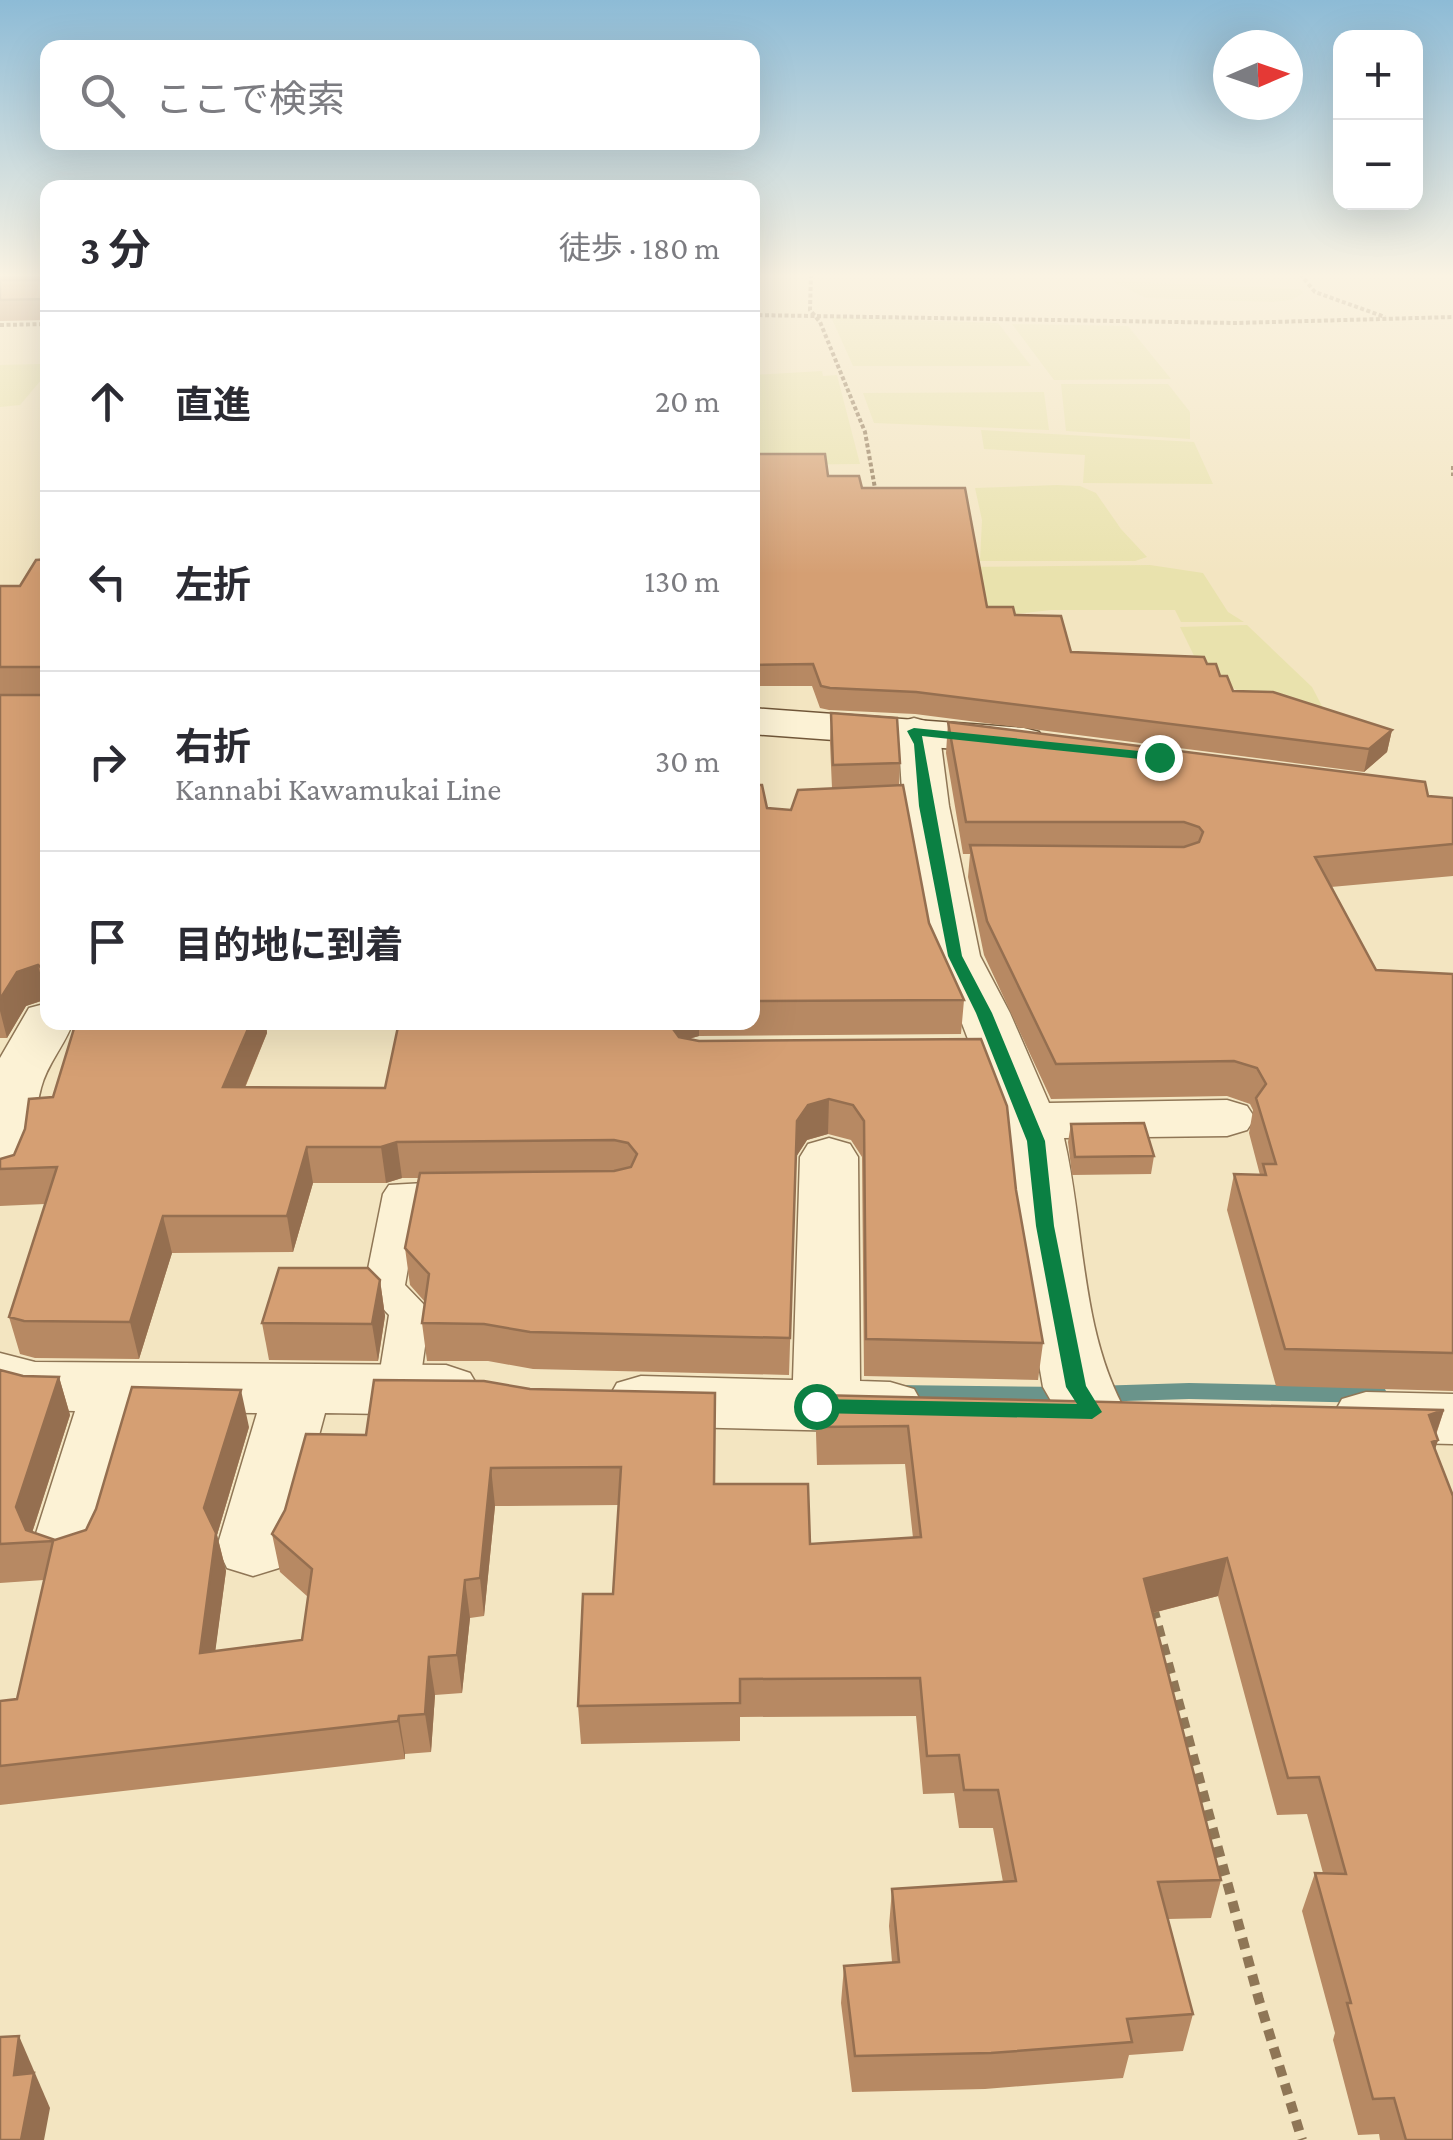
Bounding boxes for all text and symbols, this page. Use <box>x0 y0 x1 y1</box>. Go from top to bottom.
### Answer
north arrow <box>1213 30 1303 120</box>
map controls <box>1333 30 1423 210</box>
button: + <box>1333 30 1423 120</box>
search box <box>40 40 760 150</box>
icon: search <box>75 68 130 123</box>
text: ここで検索 <box>155 78 345 120</box>
button: − <box>1333 120 1423 210</box>
text: 3 分 <box>80 226 151 273</box>
text: 徒歩 · 180 m <box>559 230 720 266</box>
icon: ahead <box>80 374 135 429</box>
text: 20 m <box>655 383 720 419</box>
text: 直進 <box>175 384 251 426</box>
icon: left <box>80 554 135 609</box>
text: 130 m <box>644 563 720 599</box>
text: 左折 <box>175 564 251 606</box>
text: 右折 <box>175 726 251 768</box>
icon: right <box>80 734 135 789</box>
route end <box>1137 735 1183 781</box>
text: 30 m <box>655 743 720 779</box>
text: Kannabi Kawamukai Line <box>175 771 501 807</box>
icon: arrive <box>80 914 135 969</box>
text: 目的地に到着 <box>175 924 403 966</box>
route start <box>794 1384 840 1430</box>

